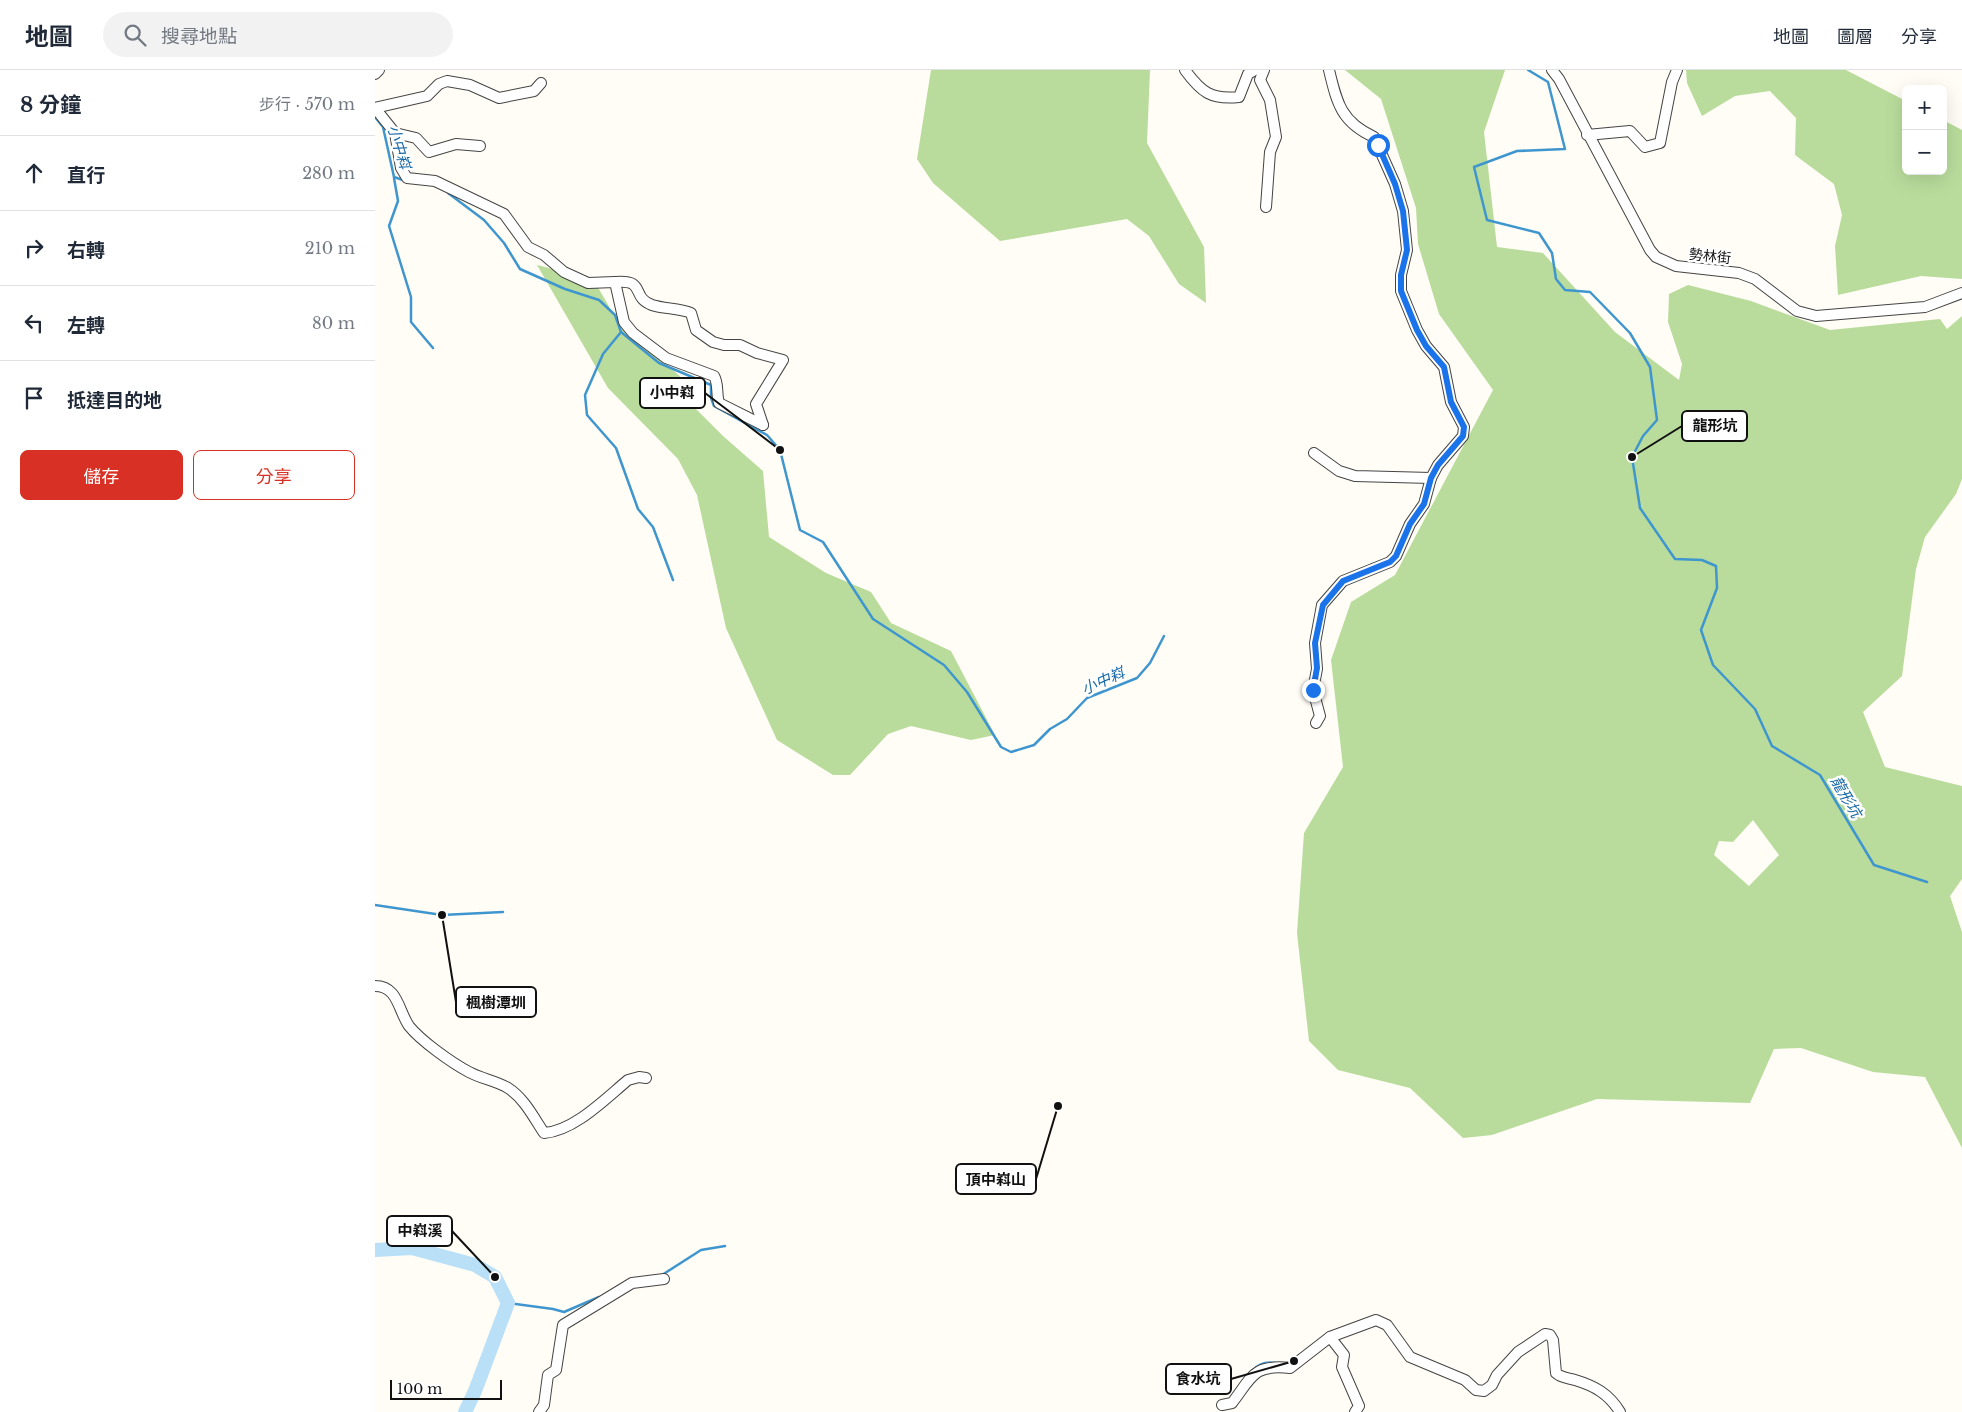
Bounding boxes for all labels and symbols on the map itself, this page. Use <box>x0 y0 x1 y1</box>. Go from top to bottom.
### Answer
water label: 小中嵙 <box>384 123 416 173</box>
route start <box>1367 134 1390 157</box>
street label: 勢林街 <box>1688 245 1732 267</box>
callout: 小中嵙 <box>640 378 705 408</box>
text: 小中嵙 <box>649 383 695 402</box>
callout: 龍形坑 <box>1682 411 1747 441</box>
text: 龍形坑 <box>1692 416 1738 435</box>
water label: 小中嵙 <box>1078 662 1129 698</box>
route end <box>1302 679 1325 702</box>
water label: 龍形坑 <box>1827 773 1867 823</box>
callout: 楓樹潭圳 <box>456 987 536 1017</box>
text: 楓樹潭圳 <box>466 993 526 1012</box>
callout: 頂中嵙山 <box>956 1164 1036 1194</box>
text: 頂中嵙山 <box>966 1170 1026 1189</box>
callout: 中嵙溪 <box>387 1216 452 1246</box>
text: 中嵙溪 <box>397 1221 443 1240</box>
callout: 食水坑 <box>1166 1364 1231 1394</box>
text: 食水坑 <box>1175 1369 1221 1388</box>
scale bar <box>390 1377 503 1400</box>

